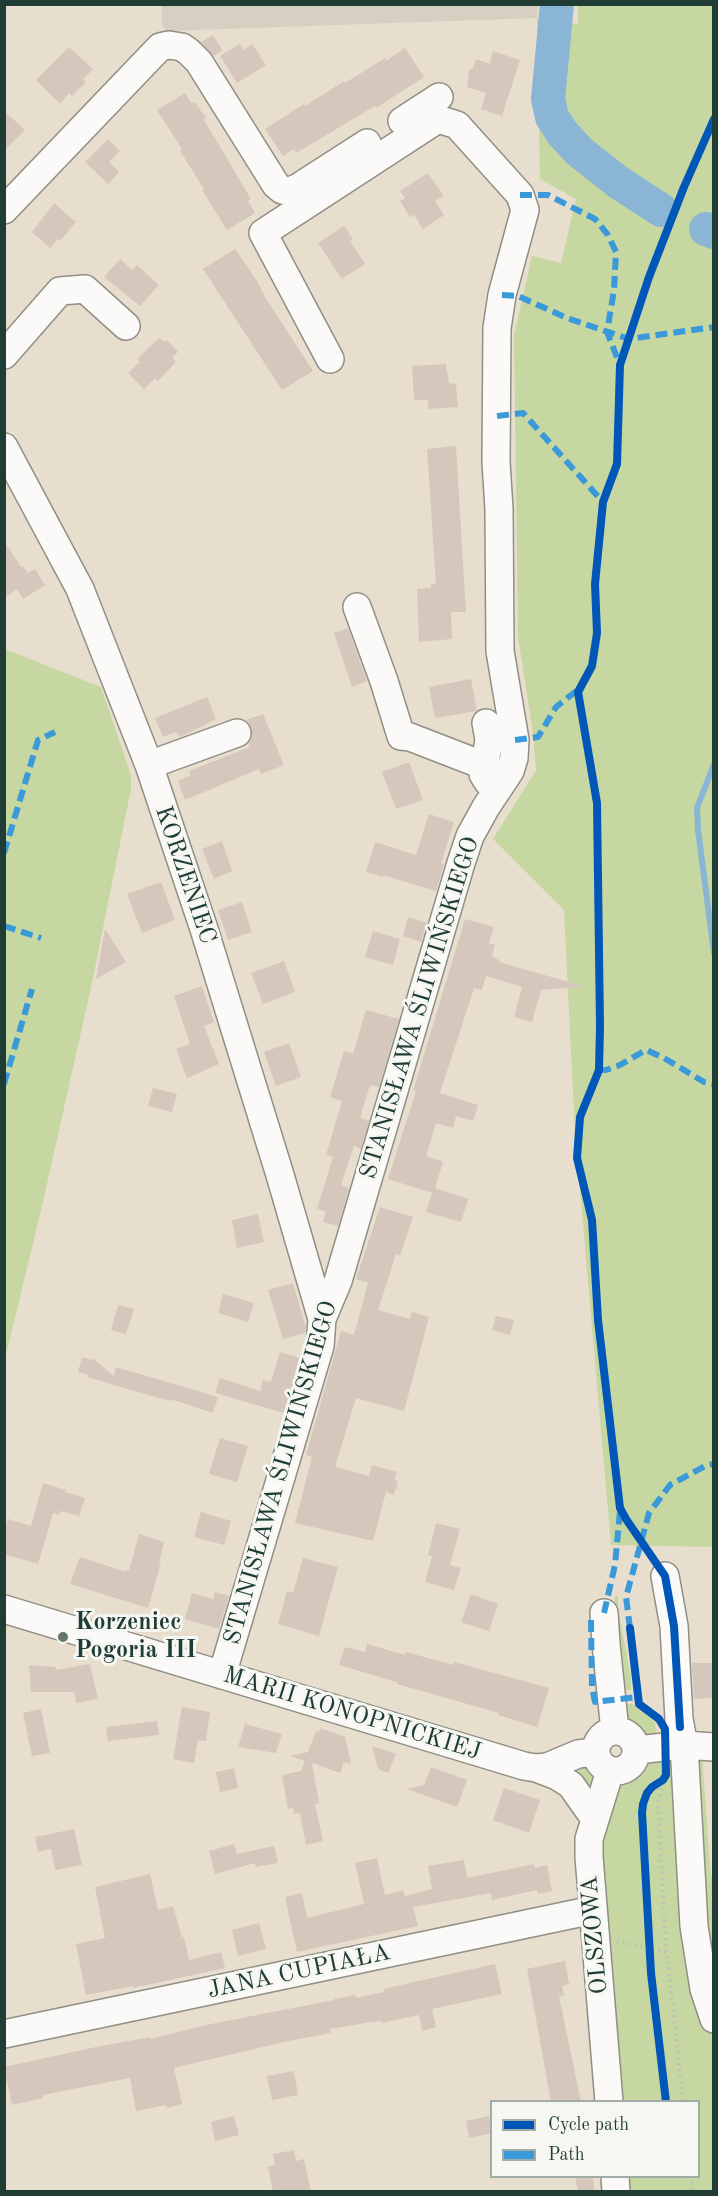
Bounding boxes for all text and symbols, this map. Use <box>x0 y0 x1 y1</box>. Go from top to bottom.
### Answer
street label: KORZENIEC <box>148 802 222 948</box>
street label: STANISŁAWA ŚLIWIŃSKIEGO <box>354 833 486 1183</box>
street label: STANISŁAWA ŚLIWIŃSKIEGO <box>218 1298 344 1648</box>
place label: Korzeniec Pogoria III <box>75 1609 196 1665</box>
marker: Korzeniec Pogoria III <box>56 1630 70 1644</box>
street label: MARII KONOPNICKIEJ <box>220 1661 484 1767</box>
street label: OLSZOWA <box>575 1875 615 1995</box>
street label: JANA CUPIAŁA <box>205 1939 393 2005</box>
legend <box>490 2100 700 2178</box>
text: Cycle path <box>548 2116 629 2134</box>
text: Path <box>548 2146 584 2164</box>

